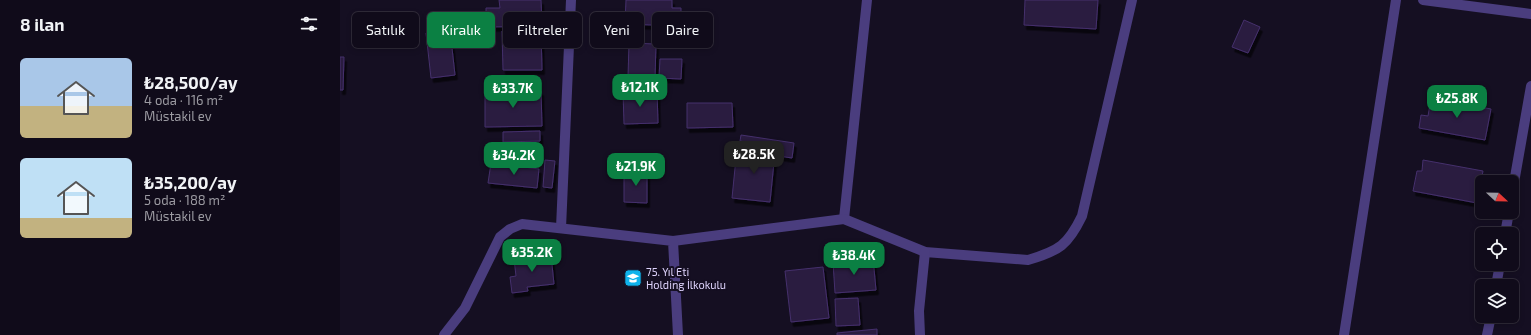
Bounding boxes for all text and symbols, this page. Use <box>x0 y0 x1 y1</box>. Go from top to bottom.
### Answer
chip: Satılık <box>352 12 419 48</box>
chip: Kiralık <box>427 12 495 48</box>
chip: Filtreler <box>503 12 582 48</box>
chip: Yeni <box>590 12 644 48</box>
chip: Daire <box>652 12 713 48</box>
icon: filters <box>298 13 320 35</box>
text: 8 ilan <box>20 14 64 34</box>
text: ₺28,500/ay <box>144 72 238 92</box>
icon: home <box>52 74 100 122</box>
pin: ₺12.1K <box>607 74 673 108</box>
pin: ₺33.7K <box>480 75 546 109</box>
text: ₺12.1K <box>621 79 659 95</box>
text: ₺33.7K <box>493 80 533 96</box>
pin: ₺25.8K <box>1424 85 1490 119</box>
text: ₺25.8K <box>1436 90 1478 106</box>
text: 4 oda · 116 m² <box>144 92 223 108</box>
text: Müstakil ev <box>144 108 212 124</box>
pin: ₺28.5K <box>721 141 787 175</box>
pin: ₺34.2K <box>481 142 547 176</box>
text: ₺28.5K <box>733 146 775 162</box>
text: ₺34.2K <box>493 147 535 163</box>
pin: ₺21.9K <box>603 153 669 187</box>
text: ₺21.9K <box>616 158 656 174</box>
text: ₺35,200/ay <box>144 172 237 192</box>
icon: home <box>52 174 100 222</box>
north arrow <box>1475 175 1519 219</box>
map controls <box>1475 175 1519 323</box>
text: 5 oda · 188 m² <box>144 192 225 208</box>
text: Müstakil ev <box>144 208 212 224</box>
button: locate <box>1475 227 1519 271</box>
pin: ₺35.2K <box>499 239 565 273</box>
pin: ₺38.4K <box>821 242 887 276</box>
text: ₺35.2K <box>511 244 553 260</box>
text: ₺38.4K <box>833 247 875 263</box>
place label: 75. Yıl Eti Holding İlkokulu <box>646 265 726 291</box>
school or university icon: 75. Yıl Eti Holding İlkokulu <box>623 268 643 288</box>
button: layers <box>1475 279 1519 323</box>

